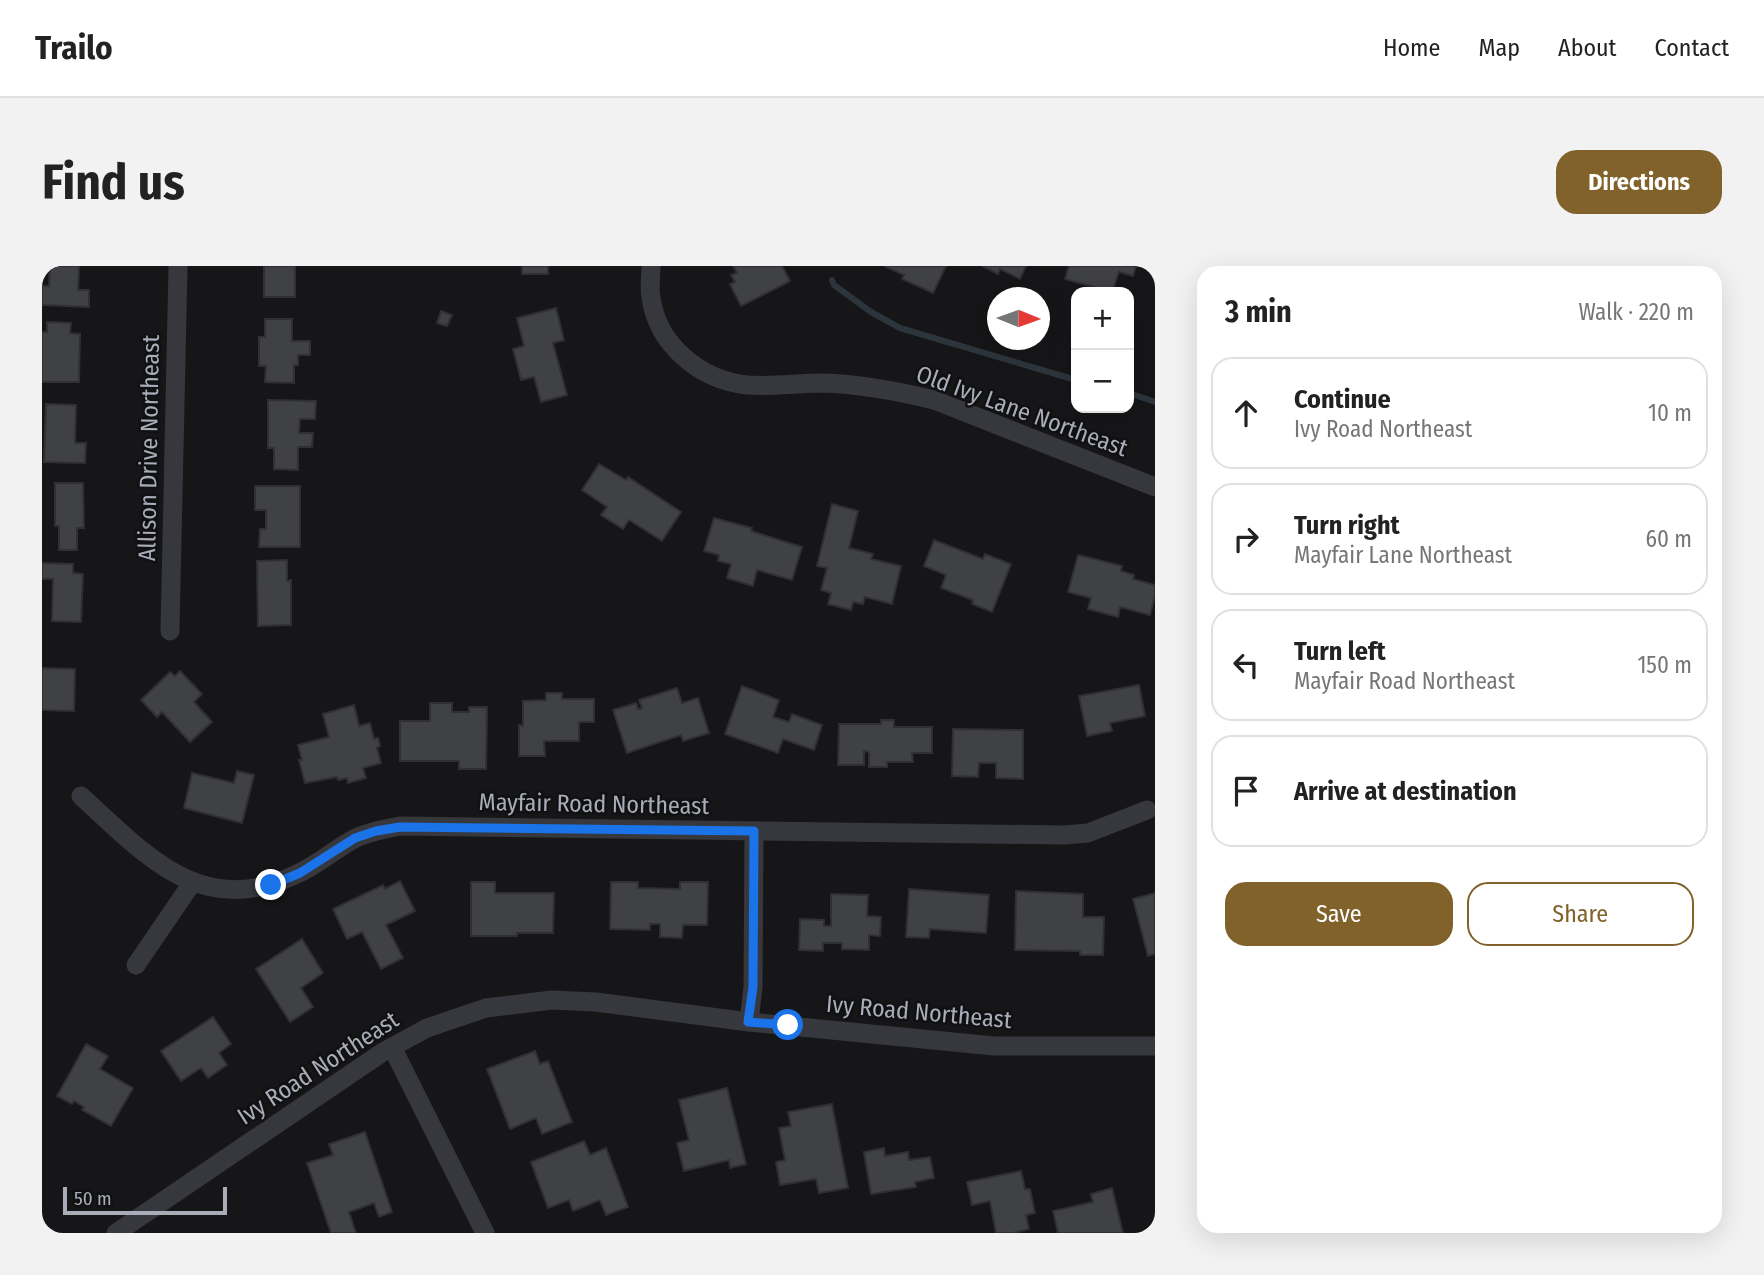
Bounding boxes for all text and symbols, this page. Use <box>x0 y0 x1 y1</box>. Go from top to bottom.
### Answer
text: Trailo <box>35 28 113 68</box>
text: Home <box>1383 34 1440 62</box>
text: Map <box>1478 34 1520 62</box>
text: About <box>1558 34 1616 62</box>
text: Contact <box>1654 34 1729 62</box>
button: Directions <box>1556 150 1722 214</box>
text: Find us <box>42 153 185 212</box>
north arrow <box>987 287 1050 350</box>
map controls <box>1071 287 1134 413</box>
button: + <box>1071 287 1134 350</box>
text: 3 min <box>1225 294 1292 330</box>
text: Walk · 220 m <box>1579 298 1694 326</box>
street label: Allison Drive Northeast <box>133 334 165 561</box>
button: − <box>1071 350 1134 413</box>
street label: Old Ivy Lane Northeast <box>912 360 1132 462</box>
text: Continue <box>1294 384 1391 415</box>
icon: ahead <box>1227 394 1265 432</box>
text: 10 m <box>1648 399 1692 427</box>
text: Ivy Road Northeast <box>1294 415 1472 443</box>
text: Turn right <box>1294 510 1400 541</box>
icon: right <box>1227 520 1265 558</box>
text: 60 m <box>1646 525 1692 553</box>
text: Mayfair Lane Northeast <box>1294 541 1512 569</box>
text: Turn left <box>1294 636 1386 667</box>
icon: left <box>1227 646 1265 684</box>
text: 150 m <box>1637 651 1692 679</box>
text: Mayfair Road Northeast <box>1294 667 1515 695</box>
icon: arrive <box>1227 772 1265 810</box>
text: Arrive at destination <box>1294 776 1517 807</box>
street label: Mayfair Road Northeast <box>478 788 710 820</box>
route end <box>255 869 286 900</box>
button: Save <box>1225 882 1453 946</box>
button: Share <box>1467 882 1694 946</box>
street label: Ivy Road Northeast <box>825 990 1013 1034</box>
street label: Ivy Road Northeast <box>232 1006 404 1130</box>
route start <box>772 1009 803 1040</box>
scale bar <box>63 1184 228 1216</box>
text: 50 m <box>74 1187 112 1210</box>

